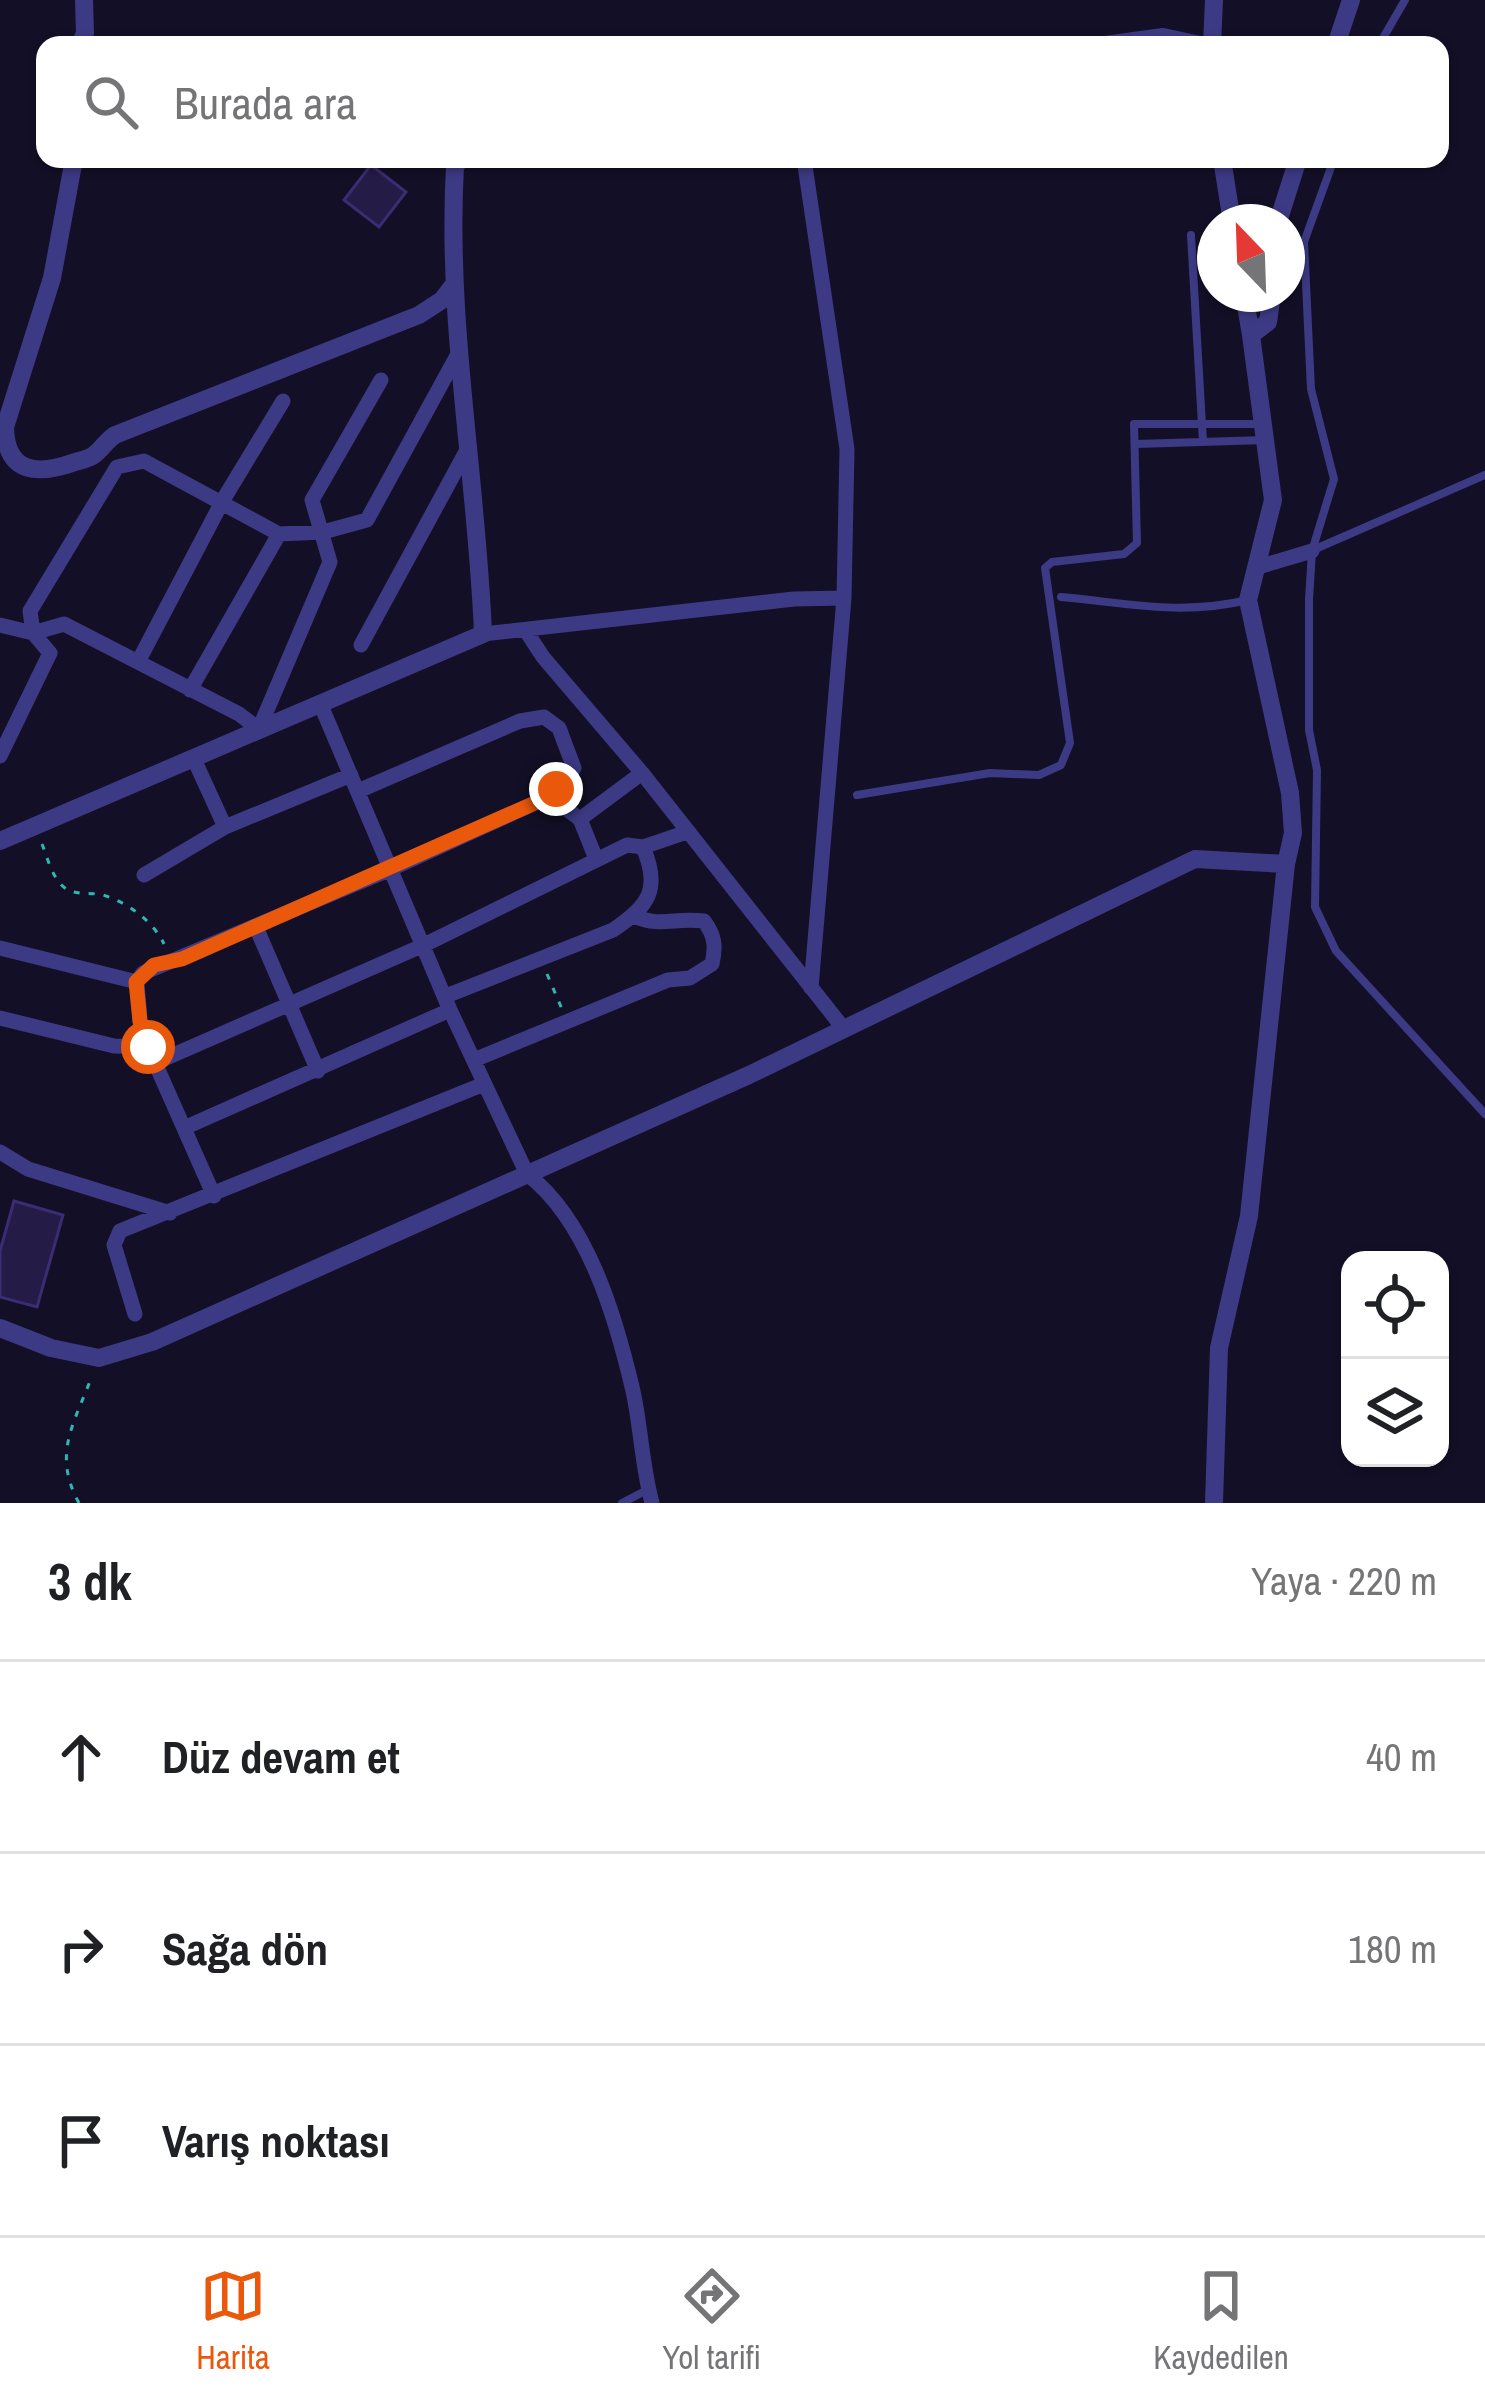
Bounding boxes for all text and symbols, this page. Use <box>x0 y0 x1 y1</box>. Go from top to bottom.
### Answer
search box <box>36 36 1449 168</box>
icon: search <box>78 69 144 135</box>
text: Burada ara <box>174 72 357 133</box>
north arrow <box>1197 204 1305 312</box>
route end <box>529 762 583 816</box>
route start <box>121 1020 175 1074</box>
map controls <box>1341 1251 1449 1467</box>
button: locate <box>1341 1251 1449 1359</box>
button: layers <box>1341 1359 1449 1467</box>
text: 3 dk <box>48 1547 132 1616</box>
text: Yaya · 220 m <box>1251 1555 1437 1607</box>
icon: ahead <box>48 1724 114 1790</box>
text: Düz devam et <box>162 1726 400 1787</box>
text: 40 m <box>1366 1731 1437 1783</box>
icon: right <box>48 1916 114 1982</box>
text: Sağa dön <box>162 1918 328 1979</box>
text: 180 m <box>1348 1923 1437 1975</box>
icon: arrive <box>48 2108 114 2174</box>
text: Varış noktası <box>162 2110 390 2171</box>
tab: Harita <box>196 2263 270 2379</box>
tab: Yol tarifi <box>662 2263 761 2379</box>
tab: Kaydedilen <box>1153 2263 1289 2379</box>

